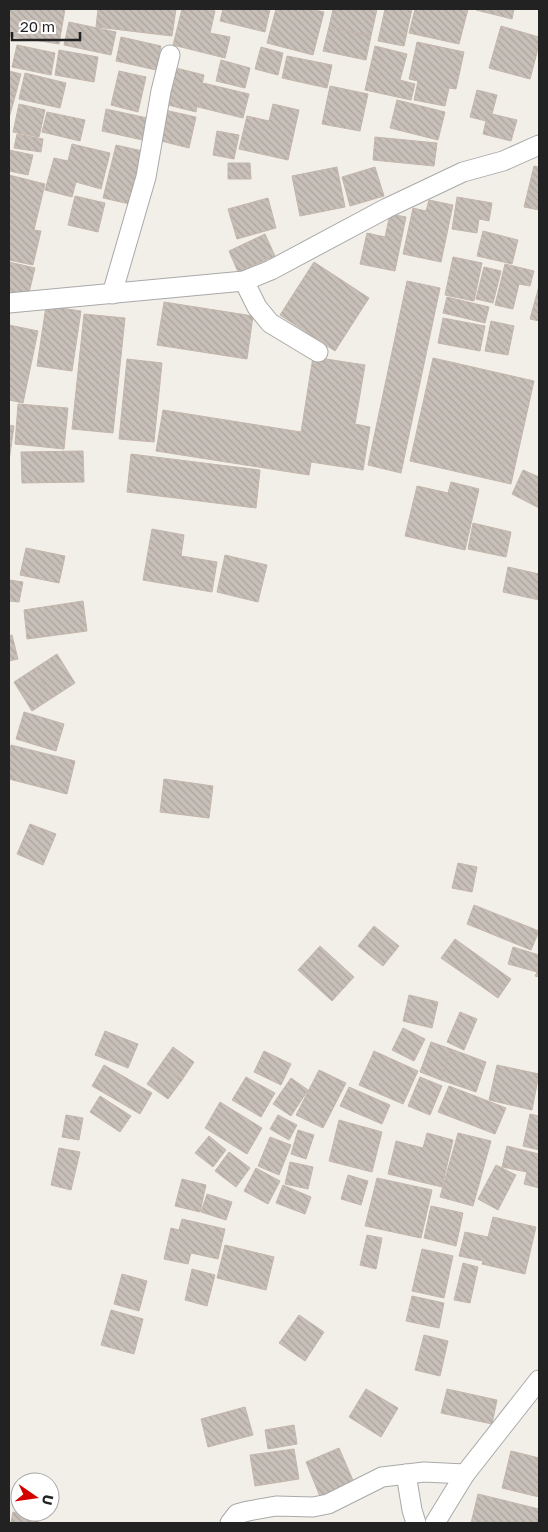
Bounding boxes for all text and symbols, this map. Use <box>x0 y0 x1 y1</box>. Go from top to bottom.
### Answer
scale bar <box>12 10 80 42</box>
text: 20 m <box>20 17 55 35</box>
north arrow <box>10 1472 60 1522</box>
text: U <box>39 1493 58 1507</box>

